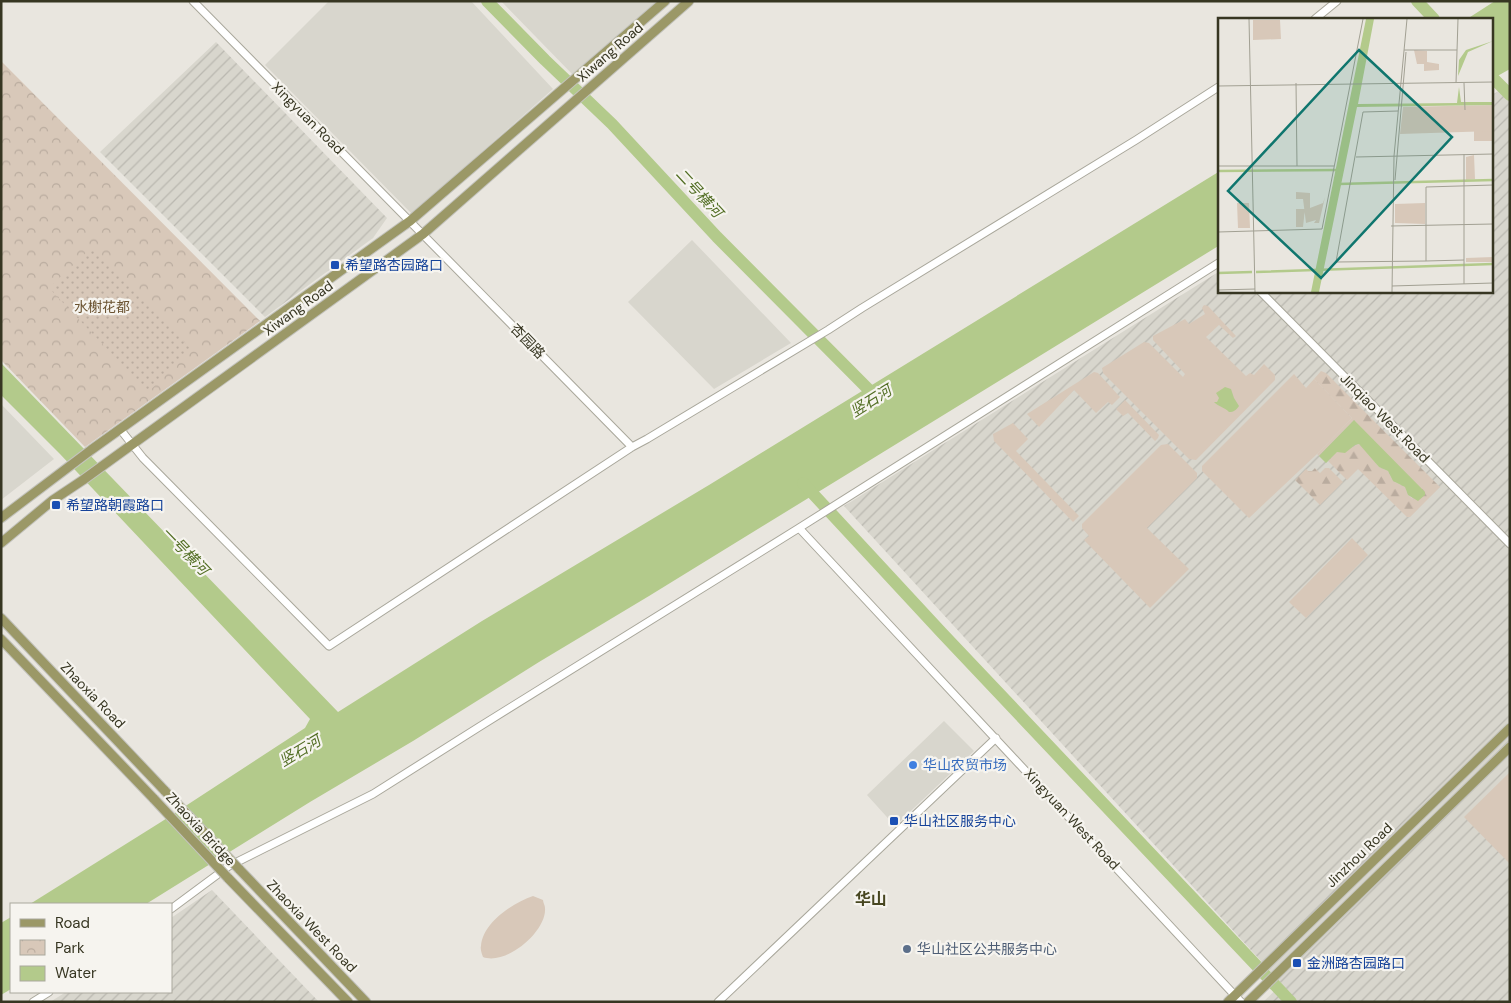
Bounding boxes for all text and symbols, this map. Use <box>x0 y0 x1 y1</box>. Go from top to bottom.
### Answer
street label: Xiwang Road <box>573 18 647 86</box>
inset map <box>1218 18 1494 292</box>
street label: Xingyuan Road <box>268 78 348 158</box>
water label: 二号横河 <box>671 164 729 224</box>
place label: 希望路杏园路口 <box>345 256 443 274</box>
marker: 希望路杏园路口 <box>329 259 341 271</box>
street label: Xiwang Road <box>260 277 336 339</box>
park label: 水榭花都 <box>74 298 130 316</box>
street label: 杏园路 <box>507 320 549 362</box>
street label: Jinqiao West Road <box>1336 369 1434 467</box>
water label: 竖石河 <box>847 379 898 421</box>
place label: 希望路朝霞路口 <box>66 496 164 514</box>
marker: 希望路朝霞路口 <box>50 499 62 511</box>
water label: 一号横河 <box>157 522 215 582</box>
street label: Zhaoxia Road <box>57 658 129 732</box>
water label: 竖石河 <box>276 729 327 771</box>
place label: 华山农贸市场 <box>923 756 1007 774</box>
marker: 华山农贸市场 <box>907 759 919 771</box>
street label: Xingyuan West Road <box>1020 765 1124 873</box>
street label: Zhaoxia Bridge <box>162 788 240 870</box>
place label: 华山社区服务中心 <box>904 812 1016 830</box>
marker: 华山社区服务中心 <box>888 815 900 827</box>
street label: Jinzhou Road <box>1322 819 1396 891</box>
street label: Zhaoxia West Road <box>263 876 361 976</box>
district label: 华山 <box>855 889 887 910</box>
legend <box>10 903 172 993</box>
text: Road <box>55 913 90 933</box>
text: Park <box>55 938 85 958</box>
place label: 华山社区公共服务中心 <box>917 940 1057 958</box>
marker: 华山社区公共服务中心 <box>901 943 913 955</box>
place label: 金洲路杏园路口 <box>1307 954 1405 972</box>
marker: 金洲路杏园路口 <box>1291 957 1303 969</box>
text: Water <box>55 963 97 983</box>

